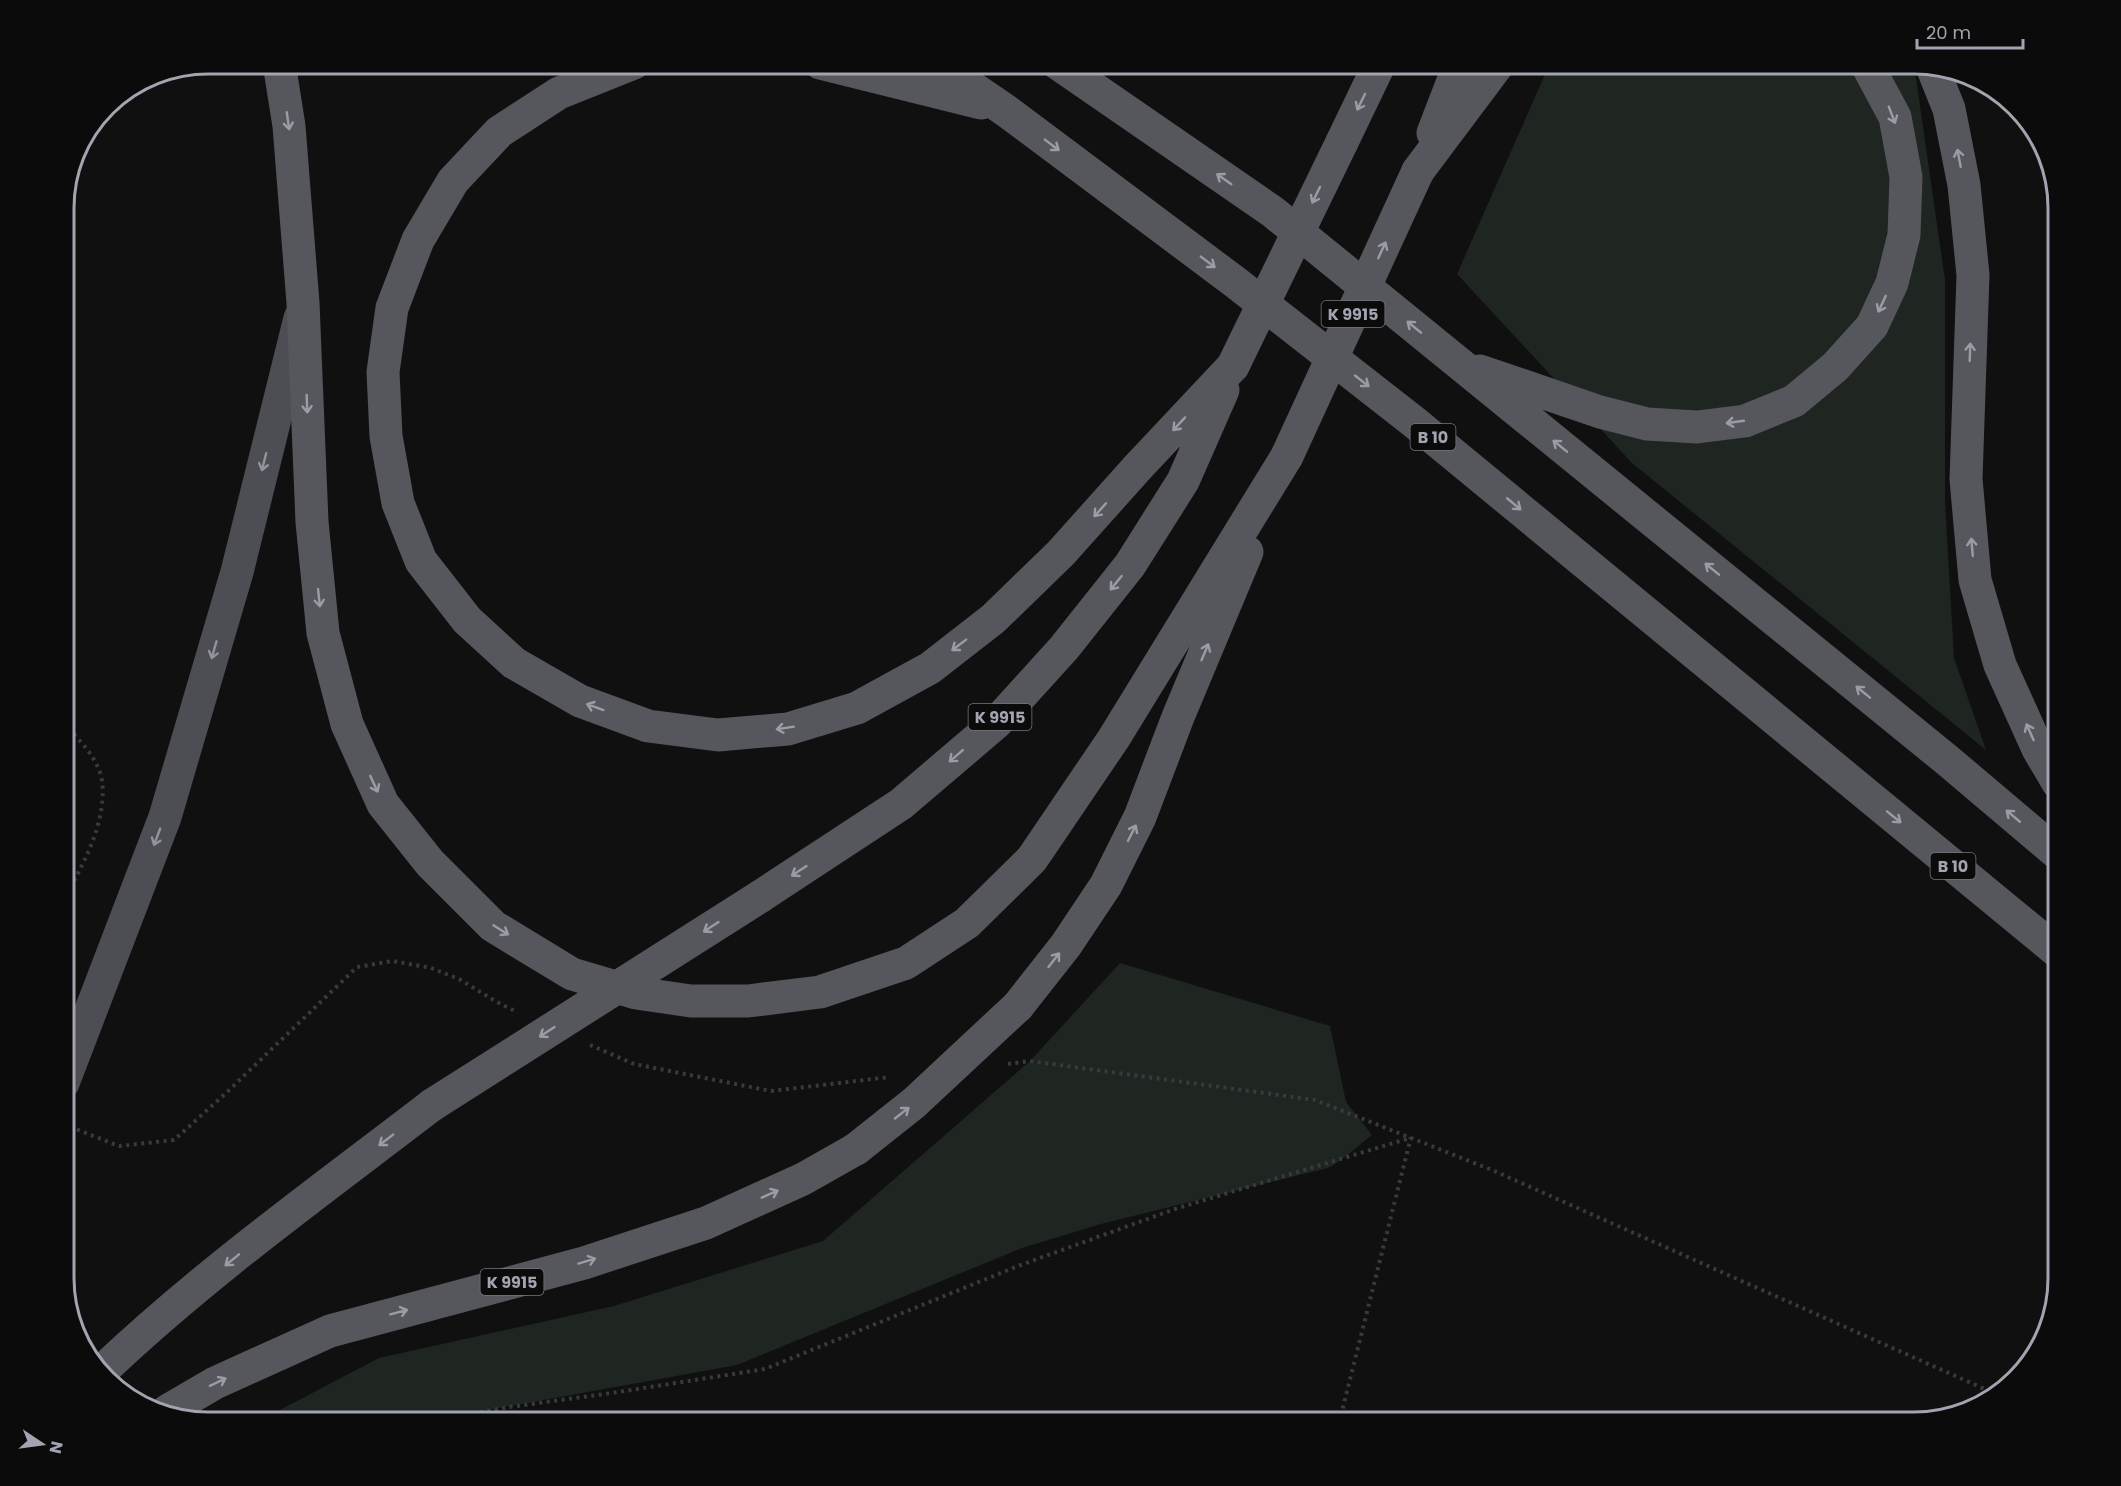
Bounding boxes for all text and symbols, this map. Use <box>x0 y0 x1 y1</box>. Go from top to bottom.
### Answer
scale bar <box>1917 12 2024 50</box>
text: 20 m <box>1926 20 1971 45</box>
one-way arrow <box>1355 93 1366 111</box>
one-way arrow <box>1888 105 1899 124</box>
one-way arrow <box>282 110 293 130</box>
one-way arrow <box>1044 138 1060 151</box>
one-way arrow <box>1953 149 1964 169</box>
one-way arrow <box>1217 173 1233 185</box>
one-way arrow <box>1310 185 1322 203</box>
one-way arrow <box>1376 241 1388 259</box>
one-way arrow <box>1200 255 1216 268</box>
one-way arrow <box>1875 295 1887 313</box>
road number: K 9915 <box>1322 301 1384 327</box>
one-way arrow <box>1407 320 1422 334</box>
one-way arrow <box>1965 343 1976 363</box>
one-way arrow <box>1354 375 1370 387</box>
one-way arrow <box>302 393 313 413</box>
one-way arrow <box>1172 416 1186 431</box>
one-way arrow <box>1726 416 1746 427</box>
road number: B 10 <box>1410 424 1456 450</box>
one-way arrow <box>1553 439 1568 453</box>
one-way arrow <box>257 452 269 471</box>
one-way arrow <box>1506 497 1522 510</box>
one-way arrow <box>1093 502 1107 517</box>
one-way arrow <box>1966 537 1977 557</box>
one-way arrow <box>1704 562 1720 575</box>
one-way arrow <box>1110 574 1123 590</box>
one-way arrow <box>314 588 325 608</box>
one-way arrow <box>952 639 968 652</box>
one-way arrow <box>208 640 219 659</box>
one-way arrow <box>1201 643 1212 661</box>
one-way arrow <box>1855 685 1871 698</box>
one-way arrow <box>586 700 605 711</box>
road number: K 9915 <box>968 704 1032 730</box>
one-way arrow <box>776 723 796 734</box>
one-way arrow <box>2024 723 2035 741</box>
one-way arrow <box>948 750 964 763</box>
one-way arrow <box>369 774 381 792</box>
one-way arrow <box>2006 809 2021 823</box>
one-way arrow <box>1885 811 1901 824</box>
one-way arrow <box>1127 824 1139 842</box>
one-way arrow <box>151 827 162 846</box>
road number: B 10 <box>1930 853 1976 879</box>
one-way arrow <box>790 864 807 877</box>
one-way arrow <box>703 921 720 933</box>
one-way arrow <box>492 925 509 937</box>
one-way arrow <box>1047 952 1060 968</box>
one-way arrow <box>539 1026 556 1038</box>
one-way arrow <box>893 1106 909 1119</box>
one-way arrow <box>378 1134 394 1147</box>
one-way arrow <box>760 1188 779 1199</box>
one-way arrow <box>225 1253 240 1267</box>
one-way arrow <box>577 1255 596 1266</box>
road number: K 9915 <box>480 1269 544 1295</box>
one-way arrow <box>389 1306 408 1318</box>
one-way arrow <box>208 1375 226 1387</box>
north arrow <box>12 1414 72 1474</box>
text: N <box>44 1439 69 1456</box>

